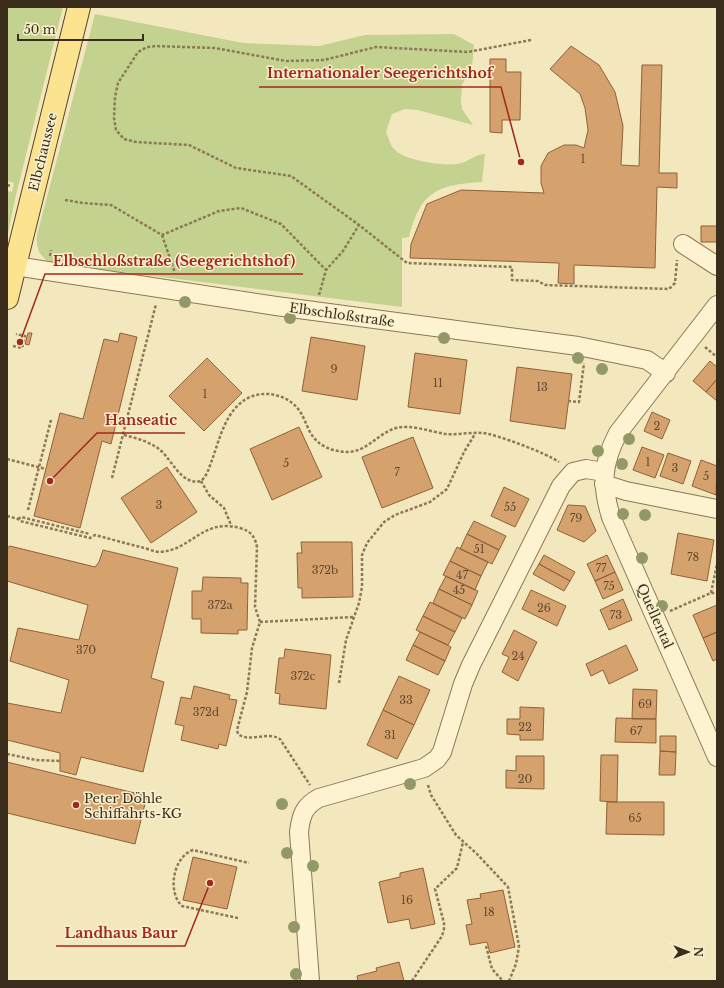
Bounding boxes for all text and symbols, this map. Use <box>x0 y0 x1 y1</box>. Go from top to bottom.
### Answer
scale bar <box>18 16 143 42</box>
text: 50 m <box>24 22 56 37</box>
callout: Internationaler Seegerichtshof <box>259 61 501 87</box>
text: Internationaler Seegerichtshof <box>267 64 495 82</box>
street label: Elbchaussee <box>25 111 61 193</box>
house number: 1 <box>581 152 586 166</box>
callout: Elbschloßstraße (Seegerichtshof) <box>45 248 303 274</box>
text: Elbschloßstraße (Seegerichtshof) <box>53 252 295 270</box>
street label: Elbschloßstraße <box>288 299 396 331</box>
house number: 9 <box>330 362 338 376</box>
house number: 11 <box>433 376 443 390</box>
house number: 13 <box>536 380 548 394</box>
house number: 1 <box>203 387 208 401</box>
callout: Hanseatic <box>97 407 185 433</box>
text: Hanseatic <box>105 411 177 429</box>
house number: 2 <box>654 419 661 433</box>
house number: 1 <box>646 455 651 469</box>
house number: 5 <box>283 456 289 470</box>
house number: 3 <box>672 461 679 475</box>
house number: 7 <box>394 465 400 479</box>
house number: 5 <box>703 469 709 483</box>
house number: 3 <box>156 498 163 512</box>
house number: 55 <box>504 500 516 514</box>
house number: 79 <box>570 511 582 525</box>
house number: 51 <box>473 542 485 556</box>
house number: 78 <box>687 550 699 564</box>
house number: 77 <box>595 561 607 575</box>
house number: 372b <box>312 563 338 577</box>
house number: 47 <box>456 568 468 582</box>
house number: 75 <box>603 579 615 593</box>
street label: Quellental <box>633 581 677 651</box>
house number: 45 <box>453 583 465 597</box>
house number: 372a <box>207 598 233 612</box>
house number: 26 <box>537 601 551 615</box>
house number: 73 <box>610 608 622 622</box>
house number: 370 <box>76 643 96 657</box>
house number: 24 <box>511 649 525 663</box>
house number: 372c <box>291 669 316 683</box>
house number: 33 <box>399 693 413 707</box>
house number: 69 <box>638 697 652 711</box>
house number: 372d <box>193 705 220 719</box>
house number: 22 <box>518 720 532 734</box>
house number: 67 <box>630 724 643 738</box>
house number: 31 <box>384 728 396 742</box>
house number: 20 <box>518 772 532 786</box>
place label: Peter Döhle Schiffahrts-KG <box>84 790 182 822</box>
marker: Peter Döhle Schiffahrts-KG <box>71 800 81 810</box>
house number: 65 <box>628 811 642 825</box>
house number: 16 <box>401 893 413 907</box>
house number: 18 <box>483 905 495 919</box>
callout: Landhaus Baur <box>56 920 185 946</box>
text: Landhaus Baur <box>65 924 177 942</box>
north arrow <box>668 932 708 972</box>
text: N <box>691 947 705 958</box>

